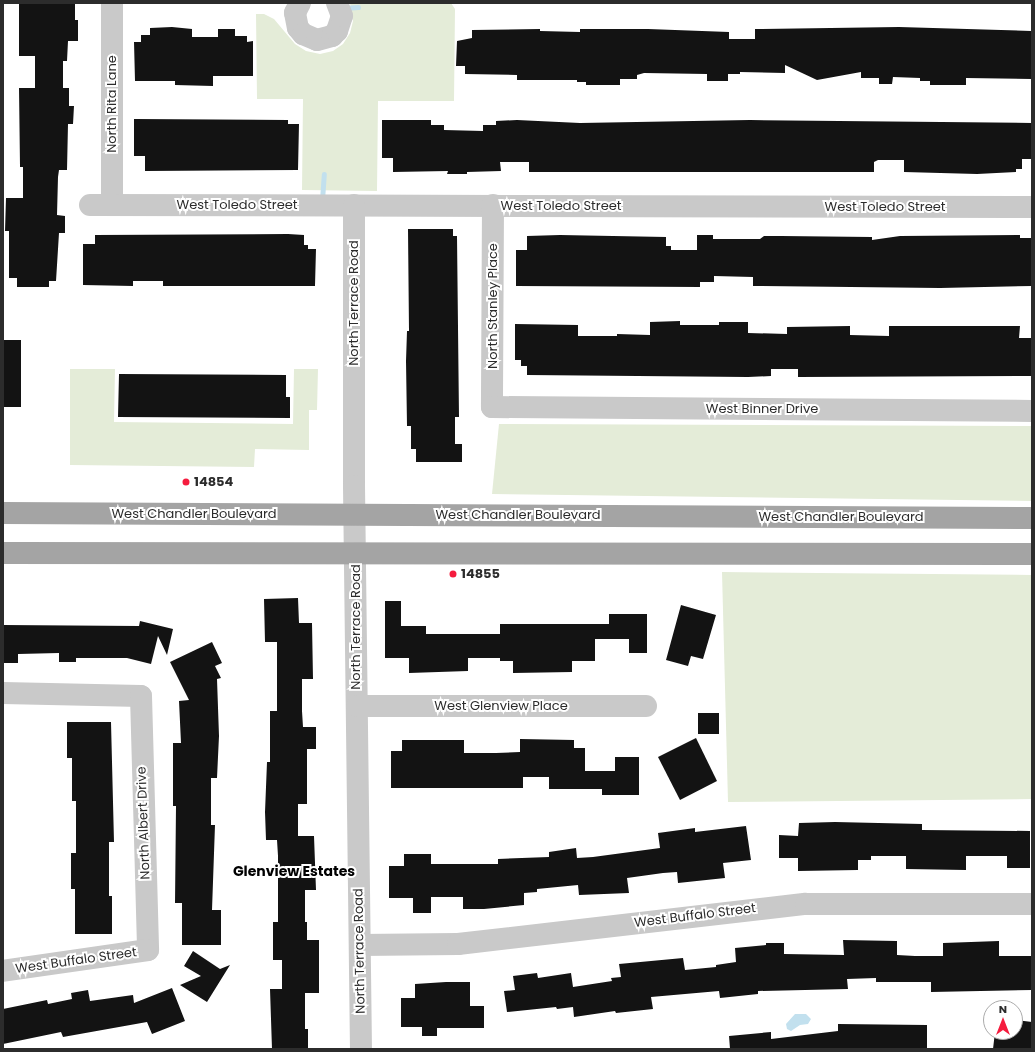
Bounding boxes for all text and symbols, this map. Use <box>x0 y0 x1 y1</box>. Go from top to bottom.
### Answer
street label: North Rita Lane <box>104 55 120 153</box>
street label: West Toledo Street <box>177 197 297 213</box>
street label: West Toledo Street <box>501 198 621 214</box>
street label: West Toledo Street <box>825 199 945 215</box>
street label: North Terrace Road <box>346 240 362 366</box>
street label: North Stanley Place <box>485 243 501 369</box>
street label: West Binner Drive <box>706 401 818 417</box>
place label: 14854 <box>194 474 233 490</box>
marker: 14854 <box>181 477 191 487</box>
street label: West Chandler Boulevard <box>111 506 277 522</box>
street label: West Chandler Boulevard <box>435 507 601 523</box>
street label: West Chandler Boulevard <box>758 509 924 525</box>
street label: North Terrace Road <box>348 564 364 690</box>
place label: 14855 <box>461 566 500 582</box>
marker: 14855 <box>448 569 458 579</box>
street label: West Glenview Place <box>434 698 568 714</box>
street label: North Albert Drive <box>134 766 154 880</box>
district label: Glenview Estates <box>233 863 355 879</box>
street label: North Terrace Road <box>351 888 369 1014</box>
street label: West Buffalo Street <box>633 901 757 931</box>
street label: West Buffalo Street <box>14 945 138 977</box>
north arrow <box>983 1000 1023 1040</box>
text: N <box>999 1001 1007 1017</box>

